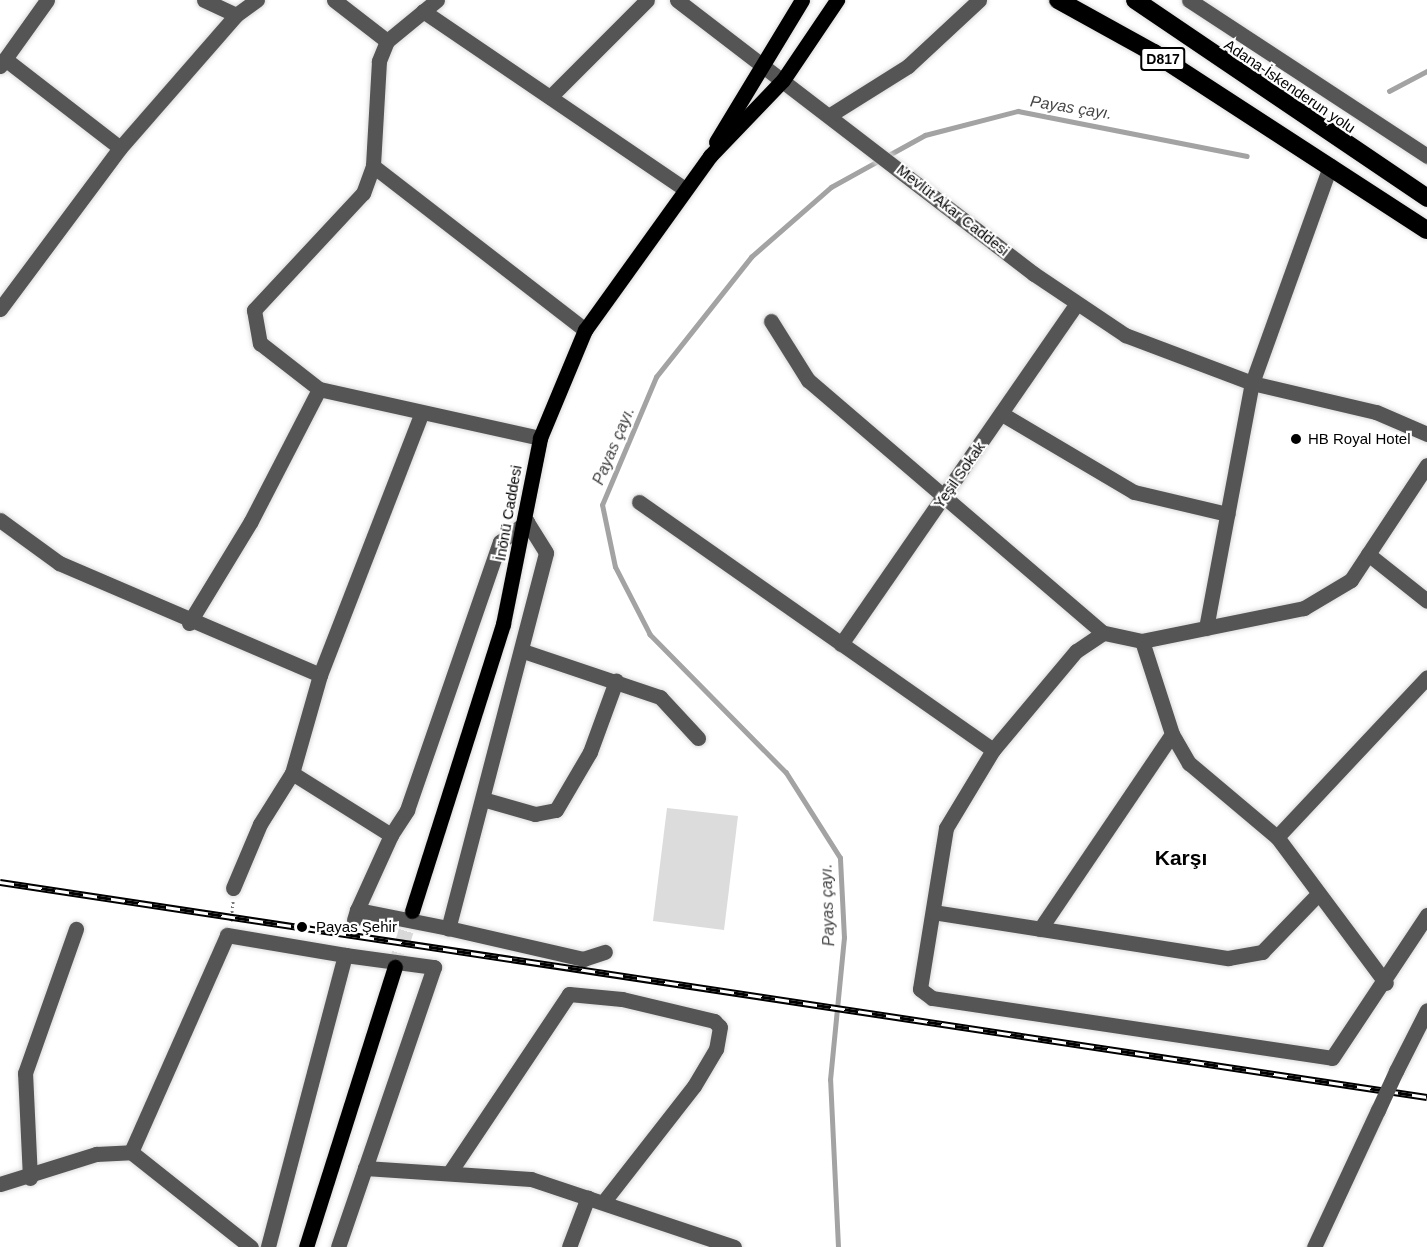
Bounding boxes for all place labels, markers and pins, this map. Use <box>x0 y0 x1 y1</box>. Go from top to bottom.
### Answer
place label: HB Royal Hotel <box>1308 430 1411 448</box>
marker: HB Royal Hotel <box>1289 432 1303 446</box>
marker: Payas Şehi̇r <box>293 918 311 936</box>
place label: Payas Şehi̇r <box>316 918 397 936</box>

